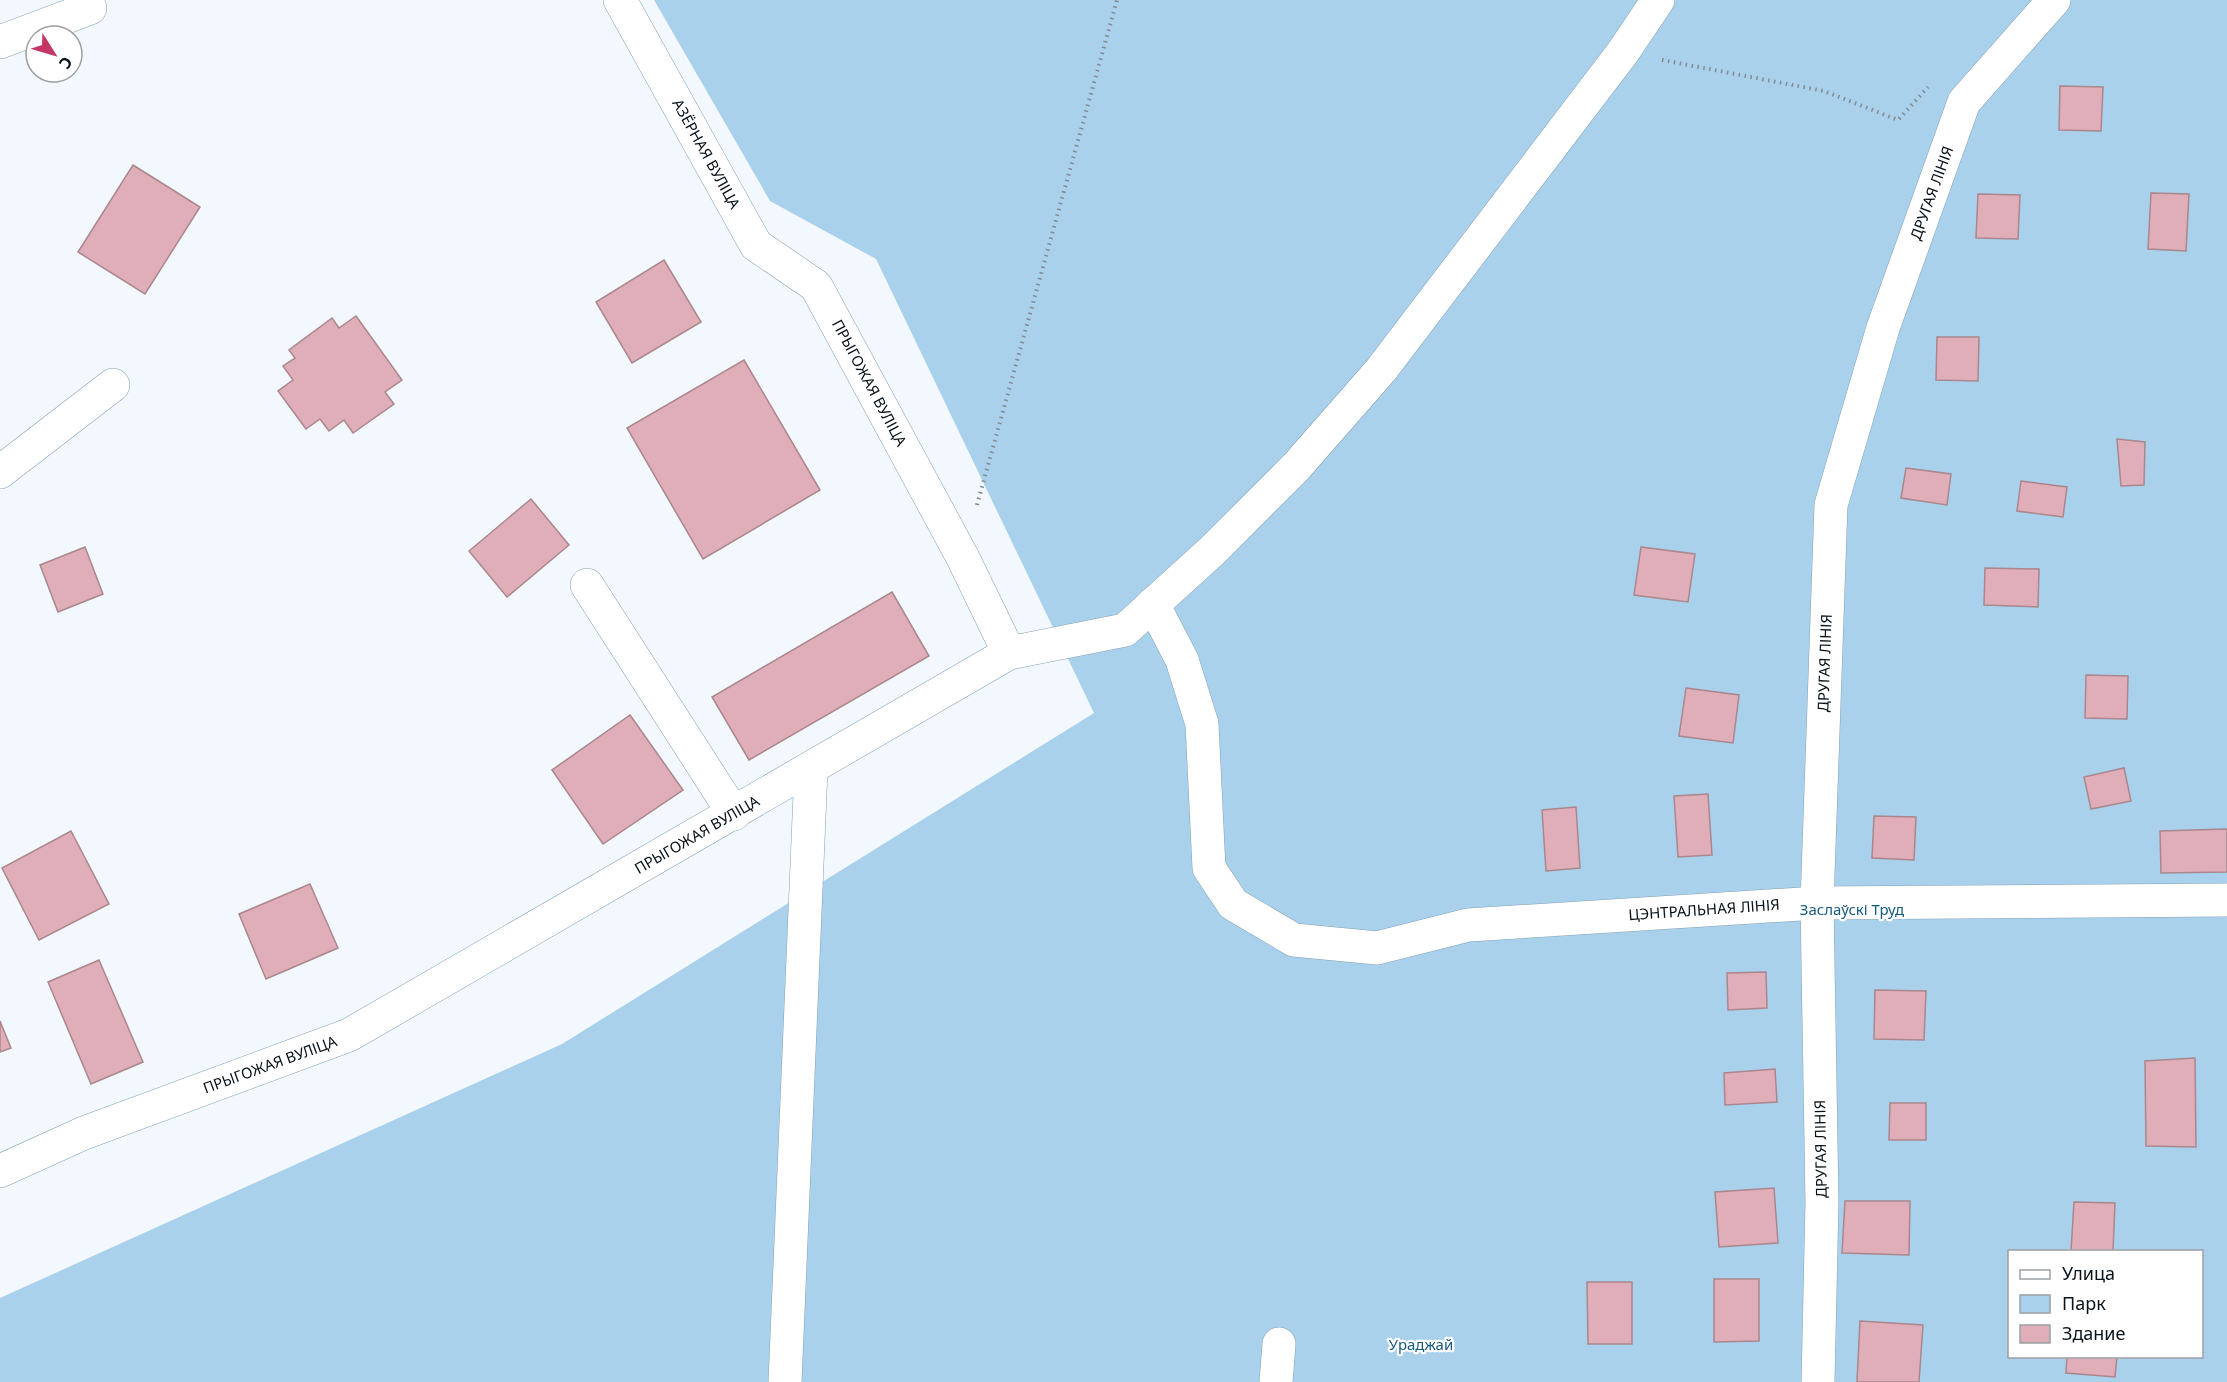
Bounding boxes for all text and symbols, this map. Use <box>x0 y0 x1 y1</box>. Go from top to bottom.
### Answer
north arrow <box>24 24 84 84</box>
text: С <box>54 52 78 74</box>
street label: АЗЁРНАЯ ВУЛІЦА <box>668 95 746 212</box>
street label: ДРУГАЯ ЛІНІЯ <box>1905 143 1957 242</box>
street label: ПРЫГОЖАЯ ВУЛІЦА <box>828 316 912 450</box>
street label: ДРУГАЯ ЛІНІЯ <box>1812 614 1836 712</box>
street label: ПРЫГОЖАЯ ВУЛІЦА <box>630 790 763 878</box>
street label: ЦЭНТРАЛЬНАЯ ЛІНІЯ <box>1628 894 1780 924</box>
park label: Заслаўскі Труд <box>1800 899 1904 919</box>
street label: ПРЫГОЖАЯ ВУЛІЦА <box>200 1030 340 1098</box>
street label: ДРУГАЯ ЛІНІЯ <box>1809 1100 1831 1198</box>
legend <box>2008 1250 2203 1358</box>
text: Улица <box>2062 1261 2115 1285</box>
text: Парк <box>2062 1291 2106 1315</box>
text: Здание <box>2062 1321 2126 1345</box>
park label: Ураджай <box>1389 1334 1453 1354</box>

